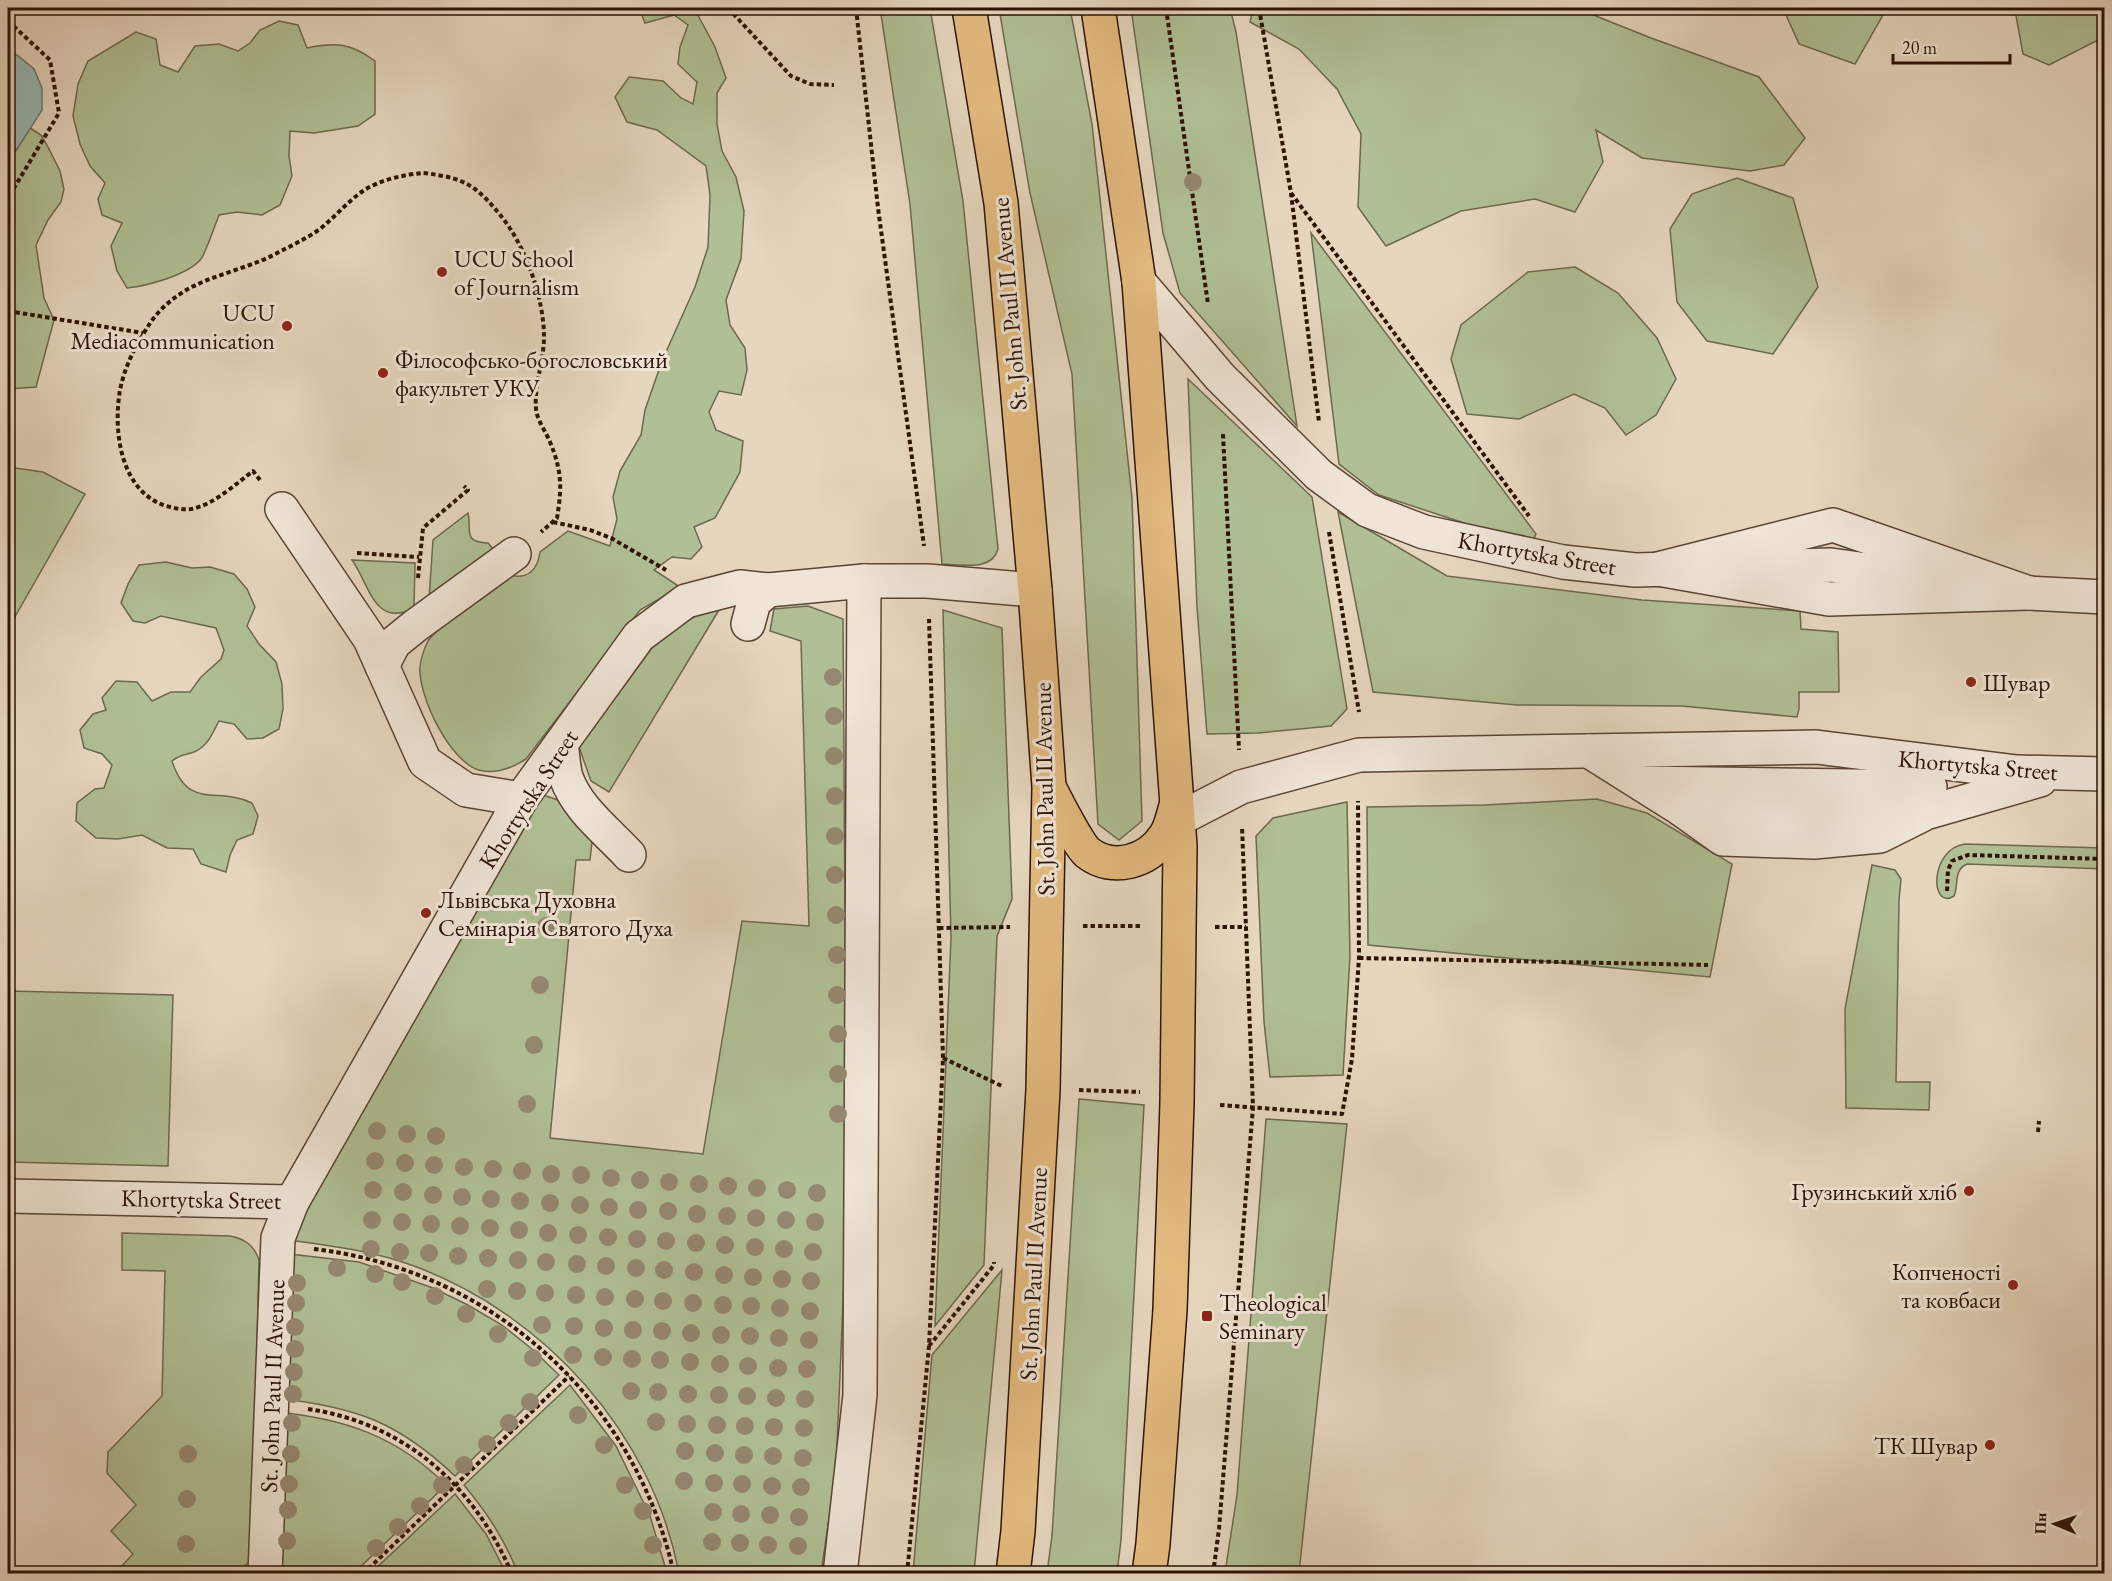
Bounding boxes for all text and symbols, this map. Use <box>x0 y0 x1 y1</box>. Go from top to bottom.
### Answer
scale bar <box>1893 27 2010 65</box>
text: 20 m <box>1902 36 1937 59</box>
street label: St. John Paul II Avenue <box>984 196 1034 412</box>
place label: UCU School of Journalism <box>454 243 580 302</box>
marker: UCU School of Journalism <box>435 265 449 279</box>
place label: UCU Mediacommunication <box>70 297 275 356</box>
marker: UCU Mediacommunication <box>280 319 294 333</box>
place label: Філософсько-богословський факультет УКУ <box>395 344 668 403</box>
marker: Філософсько-богословський факультет УКУ <box>376 366 390 380</box>
street label: Khortytska Street <box>1455 524 1619 582</box>
place label: Шувар <box>1983 667 2051 698</box>
marker: Шувар <box>1964 675 1978 689</box>
street label: St. John Paul II Avenue <box>1027 682 1061 896</box>
street label: Khortytska Street <box>471 723 585 875</box>
street label: Khortytska Street <box>1897 743 2060 787</box>
place label: Львівська Духовна Семінарія Святого Духа <box>438 884 673 943</box>
marker: Львівська Духовна Семінарія Святого Духа <box>419 906 433 920</box>
street label: St. John Paul II Avenue <box>1012 1167 1054 1381</box>
place label: Грузинський хліб <box>1791 1176 1957 1207</box>
street label: Khortytska Street <box>121 1182 282 1216</box>
marker: Грузинський хліб <box>1962 1184 1976 1198</box>
place label: Копченості та ковбаси <box>1892 1256 2001 1315</box>
marker: Копченості та ковбаси <box>2006 1278 2020 1292</box>
street label: St. John Paul II Avenue <box>253 1279 291 1493</box>
place label: Theological Seminary <box>1219 1287 1327 1346</box>
marker: Theological Seminary <box>1200 1309 1214 1323</box>
place label: ТК Шувар <box>1874 1430 1978 1461</box>
marker: ТК Шувар <box>1983 1438 1997 1452</box>
north arrow <box>2025 1494 2085 1554</box>
text: Пн <box>2030 1512 2051 1535</box>

